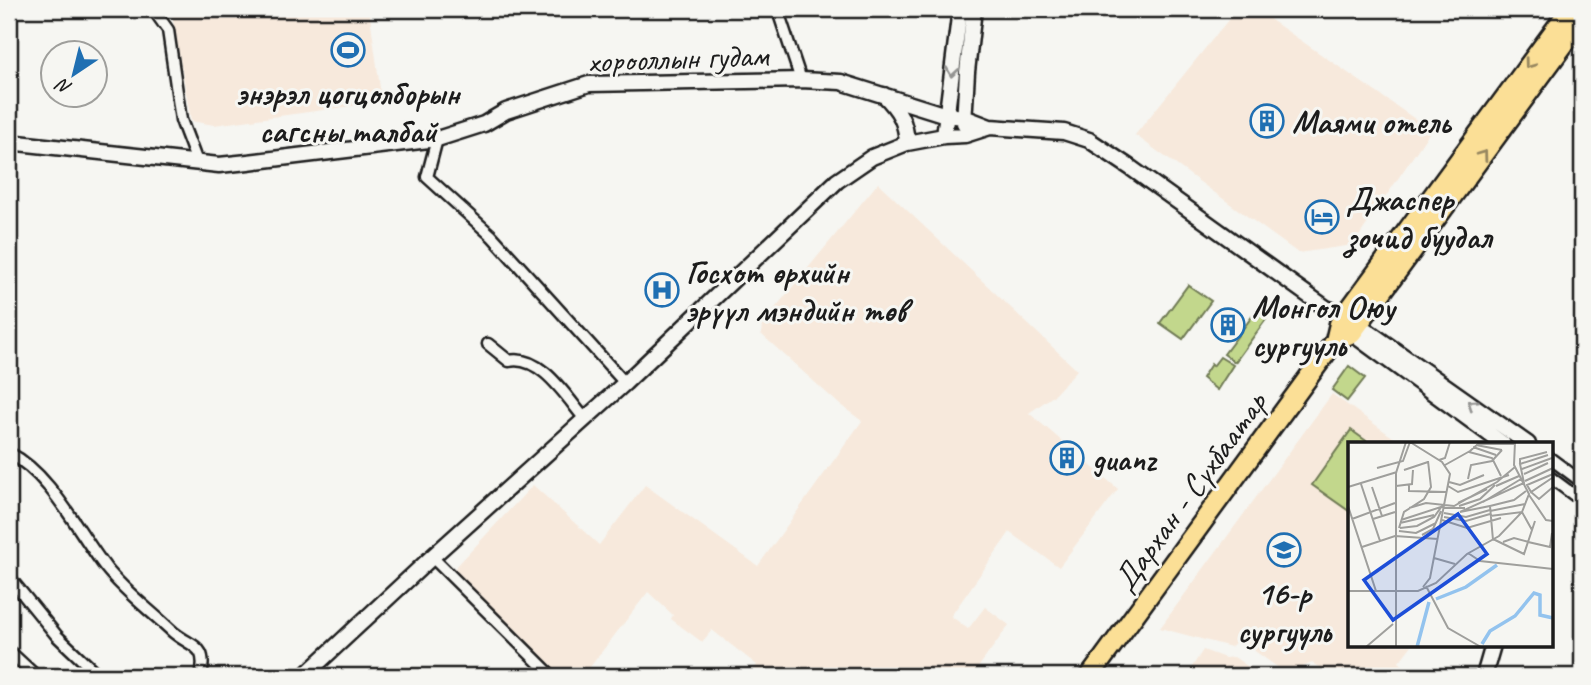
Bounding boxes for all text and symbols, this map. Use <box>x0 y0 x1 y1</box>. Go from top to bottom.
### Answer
sports icon: энэрэл цогцолборын сагсны талбай <box>329 31 367 69</box>
street label: хорооллын гудам <box>587 34 771 82</box>
north arrow <box>38 38 108 108</box>
one-way arrow <box>1525 56 1537 69</box>
one-way arrow <box>945 66 960 78</box>
text: N <box>50 72 77 100</box>
place label: энэрэл цогцолборын сагсны талбай <box>237 72 462 152</box>
place label: Маями отель <box>1292 101 1453 143</box>
building icon: Маями отель <box>1248 102 1286 140</box>
one-way arrow <box>1475 150 1487 163</box>
place label: Джаспер зочид буудал <box>1342 178 1494 259</box>
hotel icon: Джаспер зочид буудал <box>1303 198 1341 236</box>
place label: Госхот өрхийн эрүүл мэндийн төв <box>686 251 914 331</box>
hospital icon: Госхот өрхийн эрүүл мэндийн төв <box>643 271 681 309</box>
place label: Монгол Оюу сургууль <box>1252 286 1397 366</box>
building icon: Монгол Оюу сургууль <box>1209 306 1247 344</box>
street label: Дархан - Сүхбаатар <box>1103 382 1277 599</box>
one-way arrow <box>1467 399 1480 412</box>
place label: guanz <box>1092 438 1158 480</box>
building icon: guanz <box>1048 439 1086 477</box>
inset map <box>1348 442 1552 646</box>
school or university icon: 16-р сургууль <box>1265 531 1303 569</box>
place label: 16-р сургууль <box>1237 572 1334 652</box>

